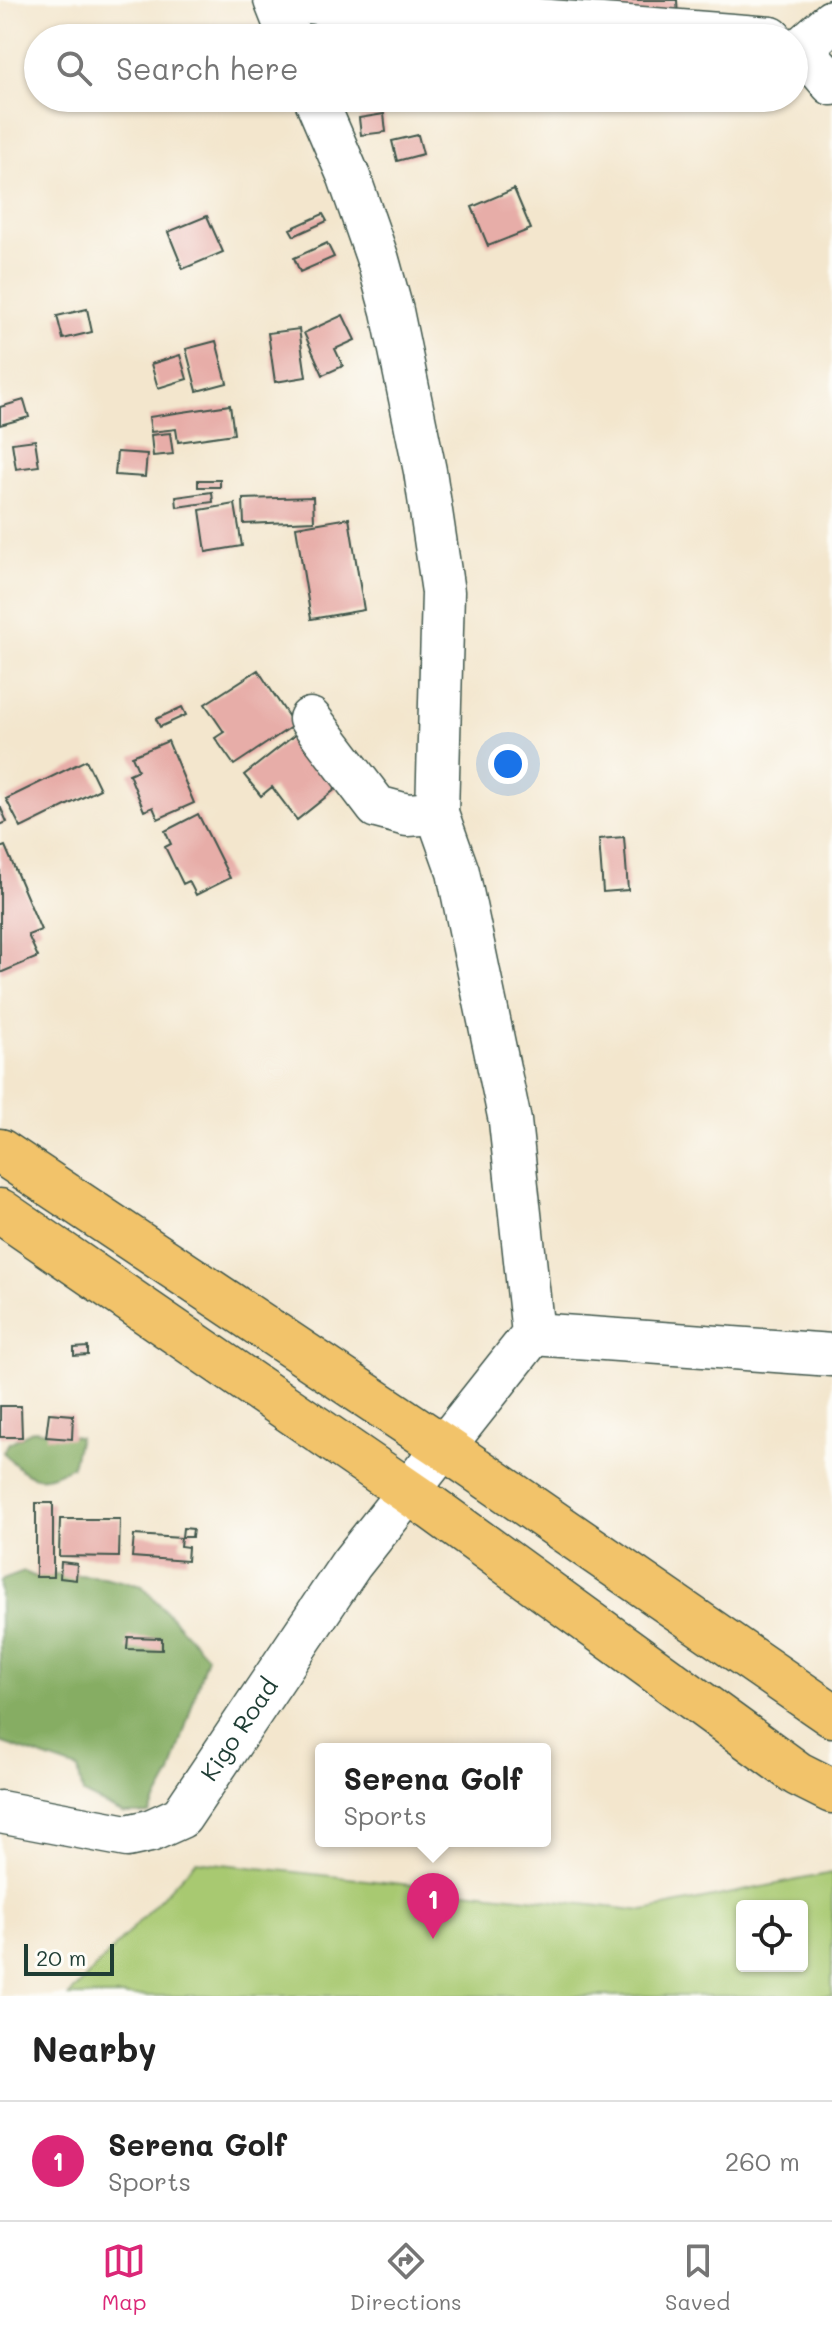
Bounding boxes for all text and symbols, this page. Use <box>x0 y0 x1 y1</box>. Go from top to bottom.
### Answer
search box <box>24 24 808 112</box>
icon: search <box>52 46 96 90</box>
text: Search here <box>116 48 299 88</box>
your location <box>488 744 528 784</box>
street label: Kigo Road <box>193 1671 284 1786</box>
popup <box>315 1743 551 1847</box>
text: Serena Golf <box>344 1758 522 1798</box>
text: Sports <box>344 1798 427 1832</box>
pin: 1 <box>407 1873 459 1939</box>
map controls <box>736 1900 808 1972</box>
button: locate <box>736 1900 808 1972</box>
scale bar <box>24 1940 114 1976</box>
text: 20 m <box>36 1943 86 1972</box>
text: Nearby <box>32 2026 157 2071</box>
text: Serena Golf <box>108 2124 287 2164</box>
text: 1 <box>52 2144 64 2178</box>
text: 260 m <box>725 2144 800 2178</box>
text: Sports <box>108 2164 191 2198</box>
tab: Map <box>102 2239 147 2316</box>
tab: Directions <box>350 2239 462 2316</box>
tab: Saved <box>665 2239 730 2316</box>

